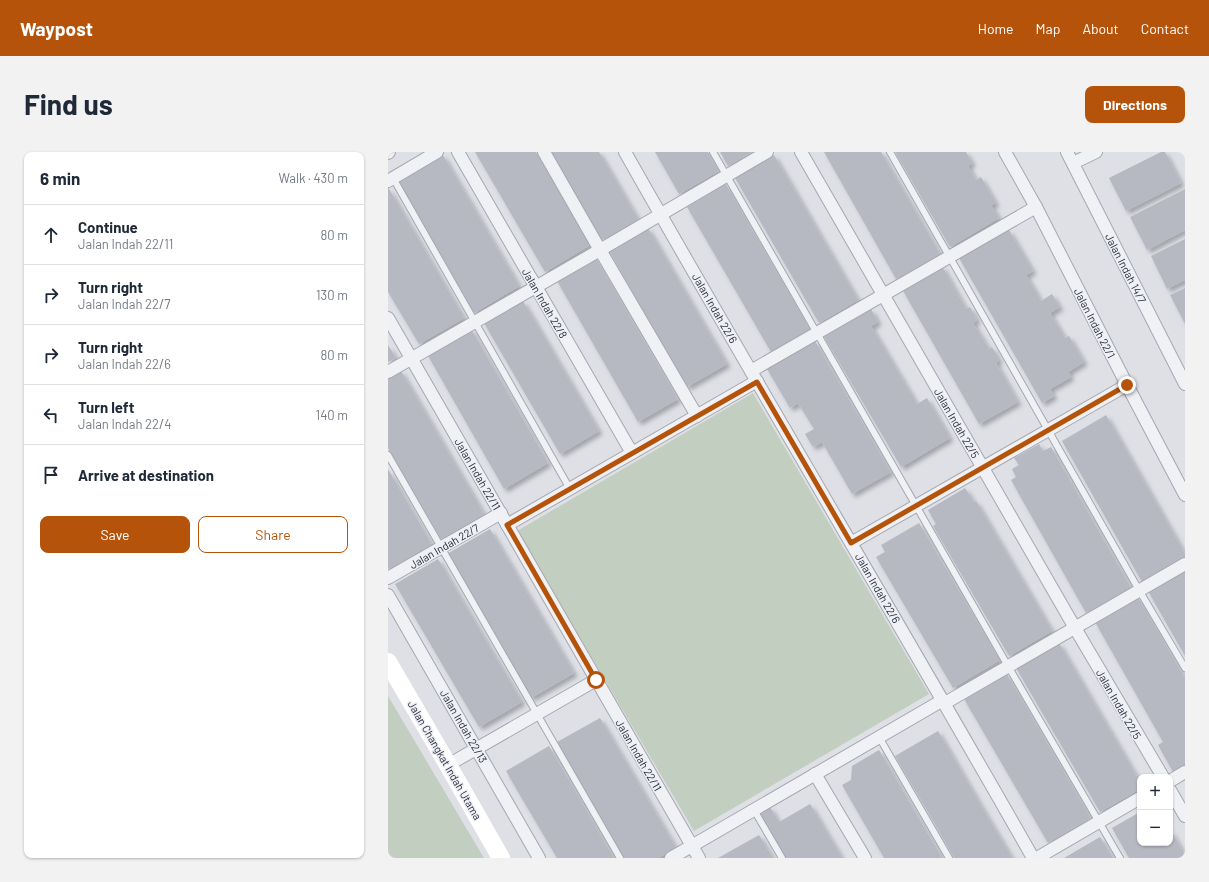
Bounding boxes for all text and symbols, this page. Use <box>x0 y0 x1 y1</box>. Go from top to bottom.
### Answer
text: Waypost <box>20 17 93 40</box>
text: Home <box>978 20 1014 37</box>
text: Map <box>1036 20 1060 37</box>
text: About <box>1082 20 1119 37</box>
text: Contact <box>1141 20 1189 37</box>
button: Directions <box>1085 86 1185 123</box>
text: Find us <box>24 87 113 121</box>
text: 6 min <box>40 168 80 188</box>
text: Walk · 430 m <box>279 170 348 186</box>
text: Continue <box>78 218 138 236</box>
icon: ahead <box>40 224 62 246</box>
text: 80 m <box>321 227 348 243</box>
street label: Jalan Indah 14/7 <box>1103 231 1149 305</box>
text: Jalan Indah 22/11 <box>78 236 173 252</box>
street label: Jalan Indah 22/8 <box>520 266 570 341</box>
street label: Jalan Indah 22/6 <box>690 271 740 346</box>
text: Turn right <box>78 278 143 296</box>
icon: right <box>40 284 62 306</box>
street label: Jalan Indah 22/1 <box>1072 286 1118 360</box>
text: 130 m <box>316 287 348 303</box>
text: Jalan Indah 22/7 <box>78 296 170 312</box>
text: Turn right <box>78 338 143 356</box>
icon: right <box>40 344 62 366</box>
text: 80 m <box>321 347 348 363</box>
text: Jalan Indah 22/6 <box>78 356 171 372</box>
route end <box>1118 376 1136 394</box>
street label: Jalan Indah 22/5 <box>932 386 982 461</box>
text: Turn left <box>78 398 134 416</box>
icon: left <box>40 404 62 426</box>
text: 140 m <box>316 407 348 423</box>
text: Jalan Indah 22/4 <box>78 416 171 432</box>
street label: Jalan Indah 22/11 <box>452 436 504 512</box>
icon: arrive <box>40 464 62 486</box>
text: Arrive at destination <box>78 466 214 484</box>
button: Save <box>40 516 190 553</box>
button: Share <box>198 516 348 553</box>
street label: Jalan Indah 22/7 <box>407 521 481 571</box>
street label: Jalan Indah 22/6 <box>853 551 903 626</box>
street label: Jalan Indah 22/5 <box>1094 667 1144 742</box>
route start <box>587 671 605 689</box>
street label: Jalan Indah 22/13 <box>438 687 490 765</box>
street label: Jalan Changkat Indah Utama <box>406 698 484 822</box>
street label: Jalan Indah 22/11 <box>613 717 665 793</box>
map controls <box>1137 774 1173 846</box>
button: + <box>1137 774 1173 810</box>
button: − <box>1137 810 1173 846</box>

